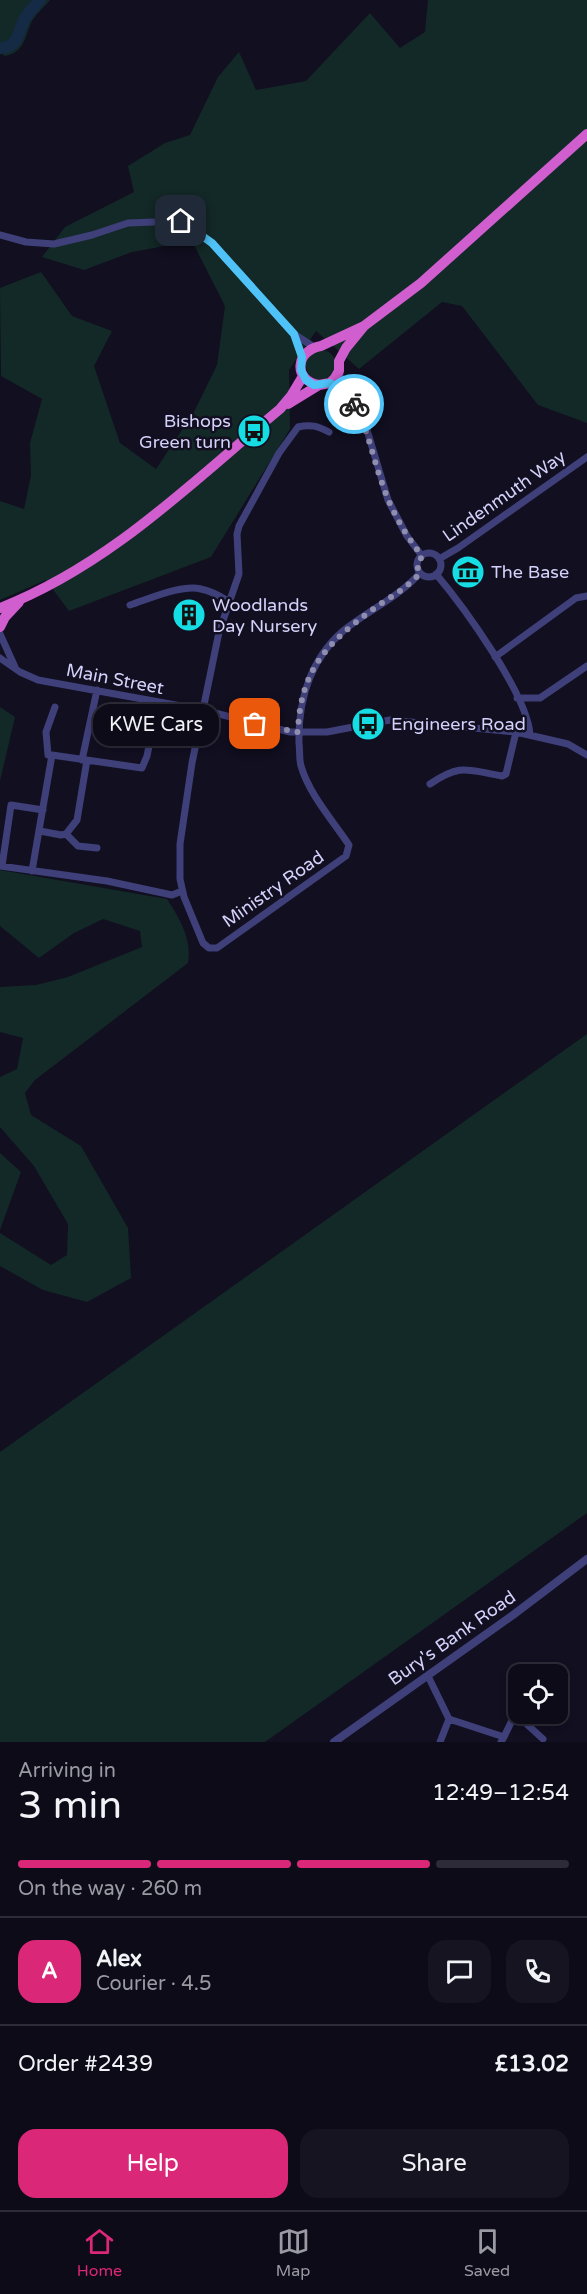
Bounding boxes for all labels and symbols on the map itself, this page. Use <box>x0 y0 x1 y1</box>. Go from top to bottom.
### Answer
pin <box>155 195 206 246</box>
courier <box>324 374 384 434</box>
place label: Bishops Green turn <box>139 410 231 453</box>
bus stop icon: Bishops Green turn <box>236 413 272 449</box>
street label: Lindenmuth Way <box>438 445 570 547</box>
museum icon: The Base <box>450 554 486 590</box>
place label: The Base <box>491 561 569 583</box>
place label: Woodlands Day Nursery <box>212 594 317 637</box>
building icon: Woodlands Day Nursery <box>171 597 207 633</box>
street label: Main Street <box>64 659 166 699</box>
pin <box>229 698 280 749</box>
callout: KWE Cars <box>93 703 219 745</box>
bus stop icon: Engineers Road <box>350 706 386 742</box>
place label: Engineers Road <box>391 713 526 735</box>
street label: Ministry Road <box>218 846 328 932</box>
street label: Bury's Bank Road <box>384 1586 520 1690</box>

